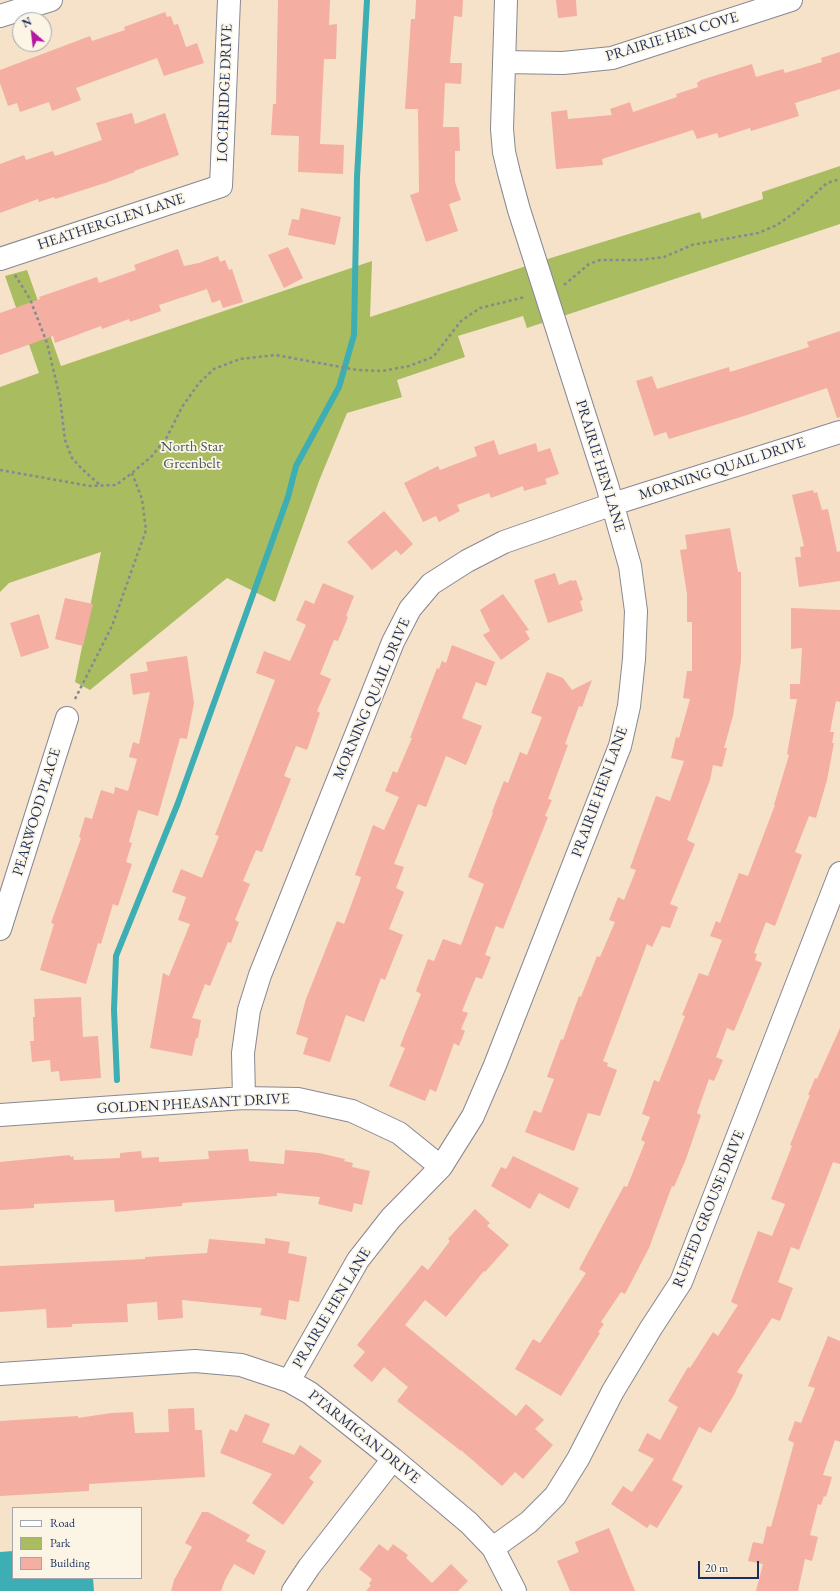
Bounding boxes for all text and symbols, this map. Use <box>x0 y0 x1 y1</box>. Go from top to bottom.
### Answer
street label: PRAIRIE HEN COVE <box>603 8 741 66</box>
north arrow <box>12 12 52 52</box>
text: N <box>20 14 34 31</box>
street label: LOCHRIDGE DRIVE <box>214 24 236 162</box>
street label: HEATHERGLEN LANE <box>35 190 187 254</box>
street label: PRAIRIE HEN LANE <box>571 398 629 534</box>
street label: MORNING QUAIL DRIVE <box>637 434 807 504</box>
park label: North Star Greenbelt <box>161 438 223 473</box>
street label: MORNING QUAIL DRIVE <box>330 615 414 783</box>
street label: PRAIRIE HEN LANE <box>568 724 632 860</box>
street label: PEARWOOD PLACE <box>9 746 65 878</box>
street label: GOLDEN PHEASANT DRIVE <box>96 1090 290 1118</box>
street label: RUFFED GROUSE DRIVE <box>669 1128 749 1290</box>
street label: PRAIRIE HEN LANE <box>289 1245 375 1371</box>
street label: PTARMIGAN DRIVE <box>304 1386 424 1488</box>
legend <box>12 1507 142 1579</box>
text: Road <box>50 1515 75 1531</box>
text: Park <box>50 1535 70 1551</box>
scale bar <box>700 1553 761 1579</box>
text: Building <box>50 1555 90 1571</box>
text: 20 m <box>705 1560 728 1576</box>

